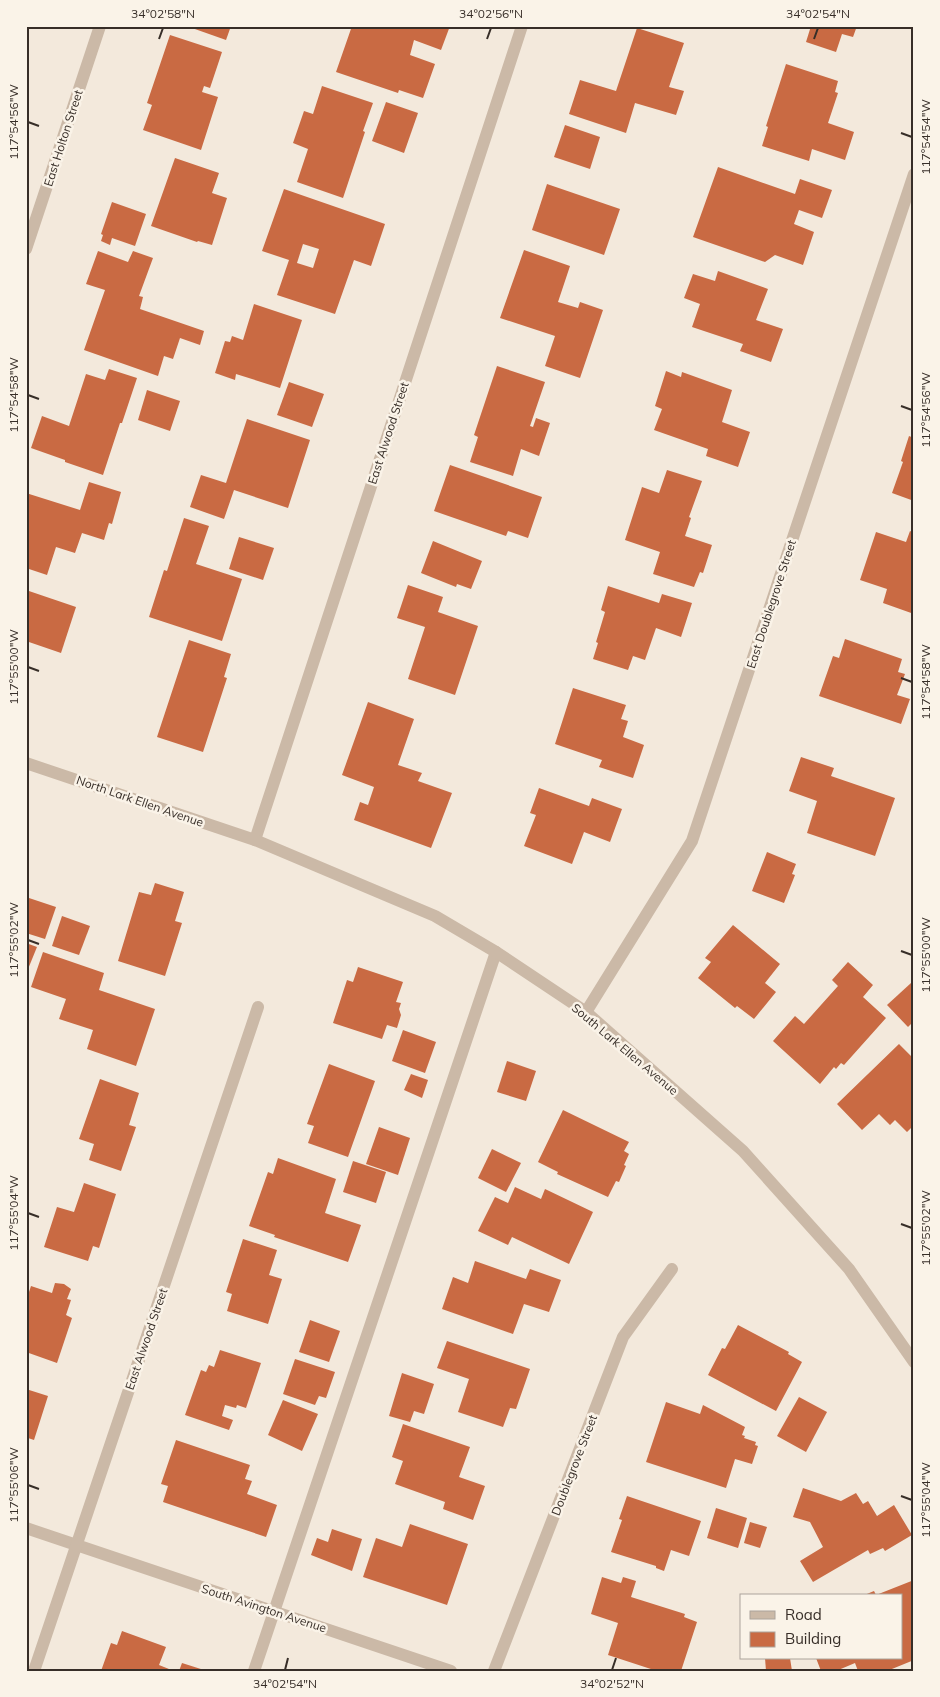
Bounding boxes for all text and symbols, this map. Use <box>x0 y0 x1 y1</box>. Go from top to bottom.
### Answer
text: 34°02'58"N <box>131 6 195 21</box>
text: 34°02'56"N <box>459 6 523 21</box>
text: 34°02'54"N <box>786 6 850 21</box>
text: 117°54'56"W <box>6 84 21 160</box>
street label: East Holton Street <box>40 88 86 188</box>
text: 117°54'54"W <box>918 99 933 175</box>
text: 117°54'58"W <box>6 357 21 433</box>
text: 117°54'56"W <box>918 372 933 448</box>
street label: East Alwood Street <box>364 380 412 486</box>
street label: East Doublegrove Street <box>743 538 799 670</box>
text: 117°55'00"W <box>6 629 21 705</box>
text: 117°54'58"W <box>918 644 933 720</box>
street label: North Lark Ellen Avenue <box>74 772 206 830</box>
text: 117°55'02"W <box>6 902 21 978</box>
text: 117°55'00"W <box>918 917 933 993</box>
street label: South Lark Ellen Avenue <box>569 1000 681 1098</box>
text: 117°55'04"W <box>6 1175 21 1251</box>
text: 117°55'02"W <box>918 1190 933 1266</box>
street label: East Alwood Street <box>122 1286 170 1392</box>
street label: Doublegrove Street <box>548 1412 600 1518</box>
text: 117°55'06"W <box>6 1447 21 1523</box>
text: 117°55'04"W <box>918 1462 933 1538</box>
street label: South Avington Avenue <box>200 1581 328 1635</box>
legend <box>740 1594 902 1660</box>
text: Road <box>785 1605 822 1624</box>
text: Building <box>785 1629 841 1648</box>
text: 34°02'54"N <box>253 1676 317 1691</box>
text: 34°02'52"N <box>580 1676 644 1691</box>

